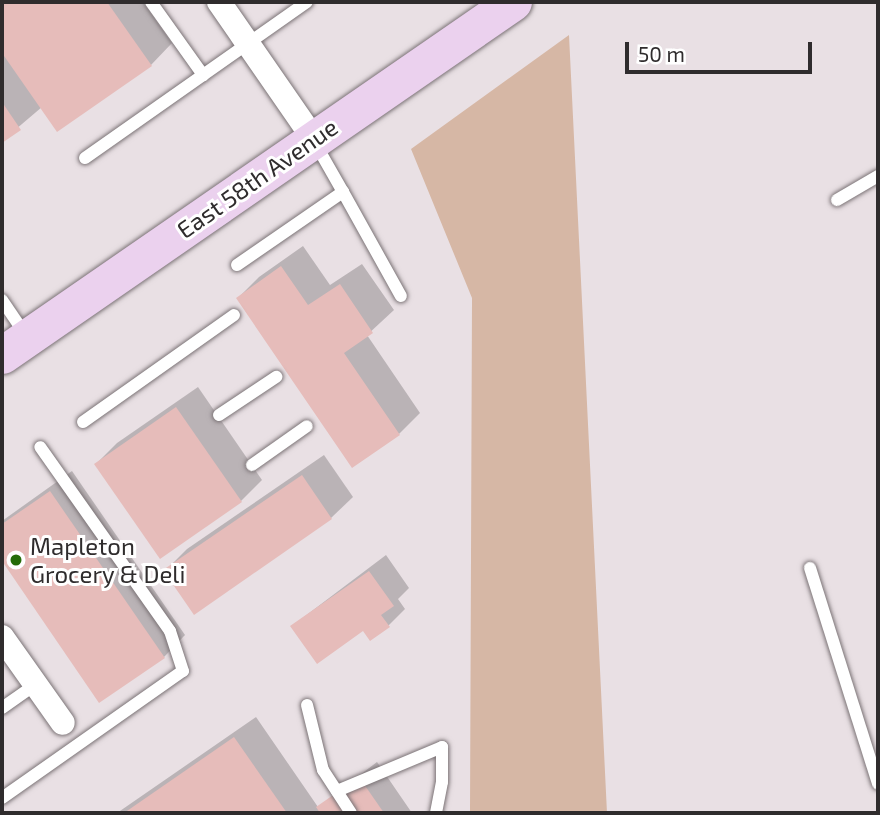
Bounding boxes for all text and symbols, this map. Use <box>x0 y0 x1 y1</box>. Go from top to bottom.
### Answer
scale bar <box>628 28 815 72</box>
text: 50 m <box>638 41 685 66</box>
street label: East 58th Avenue <box>171 112 343 244</box>
place label: Mapleton Grocery & Deli <box>30 532 186 588</box>
marker: Mapleton Grocery & Deli <box>8 552 24 568</box>

